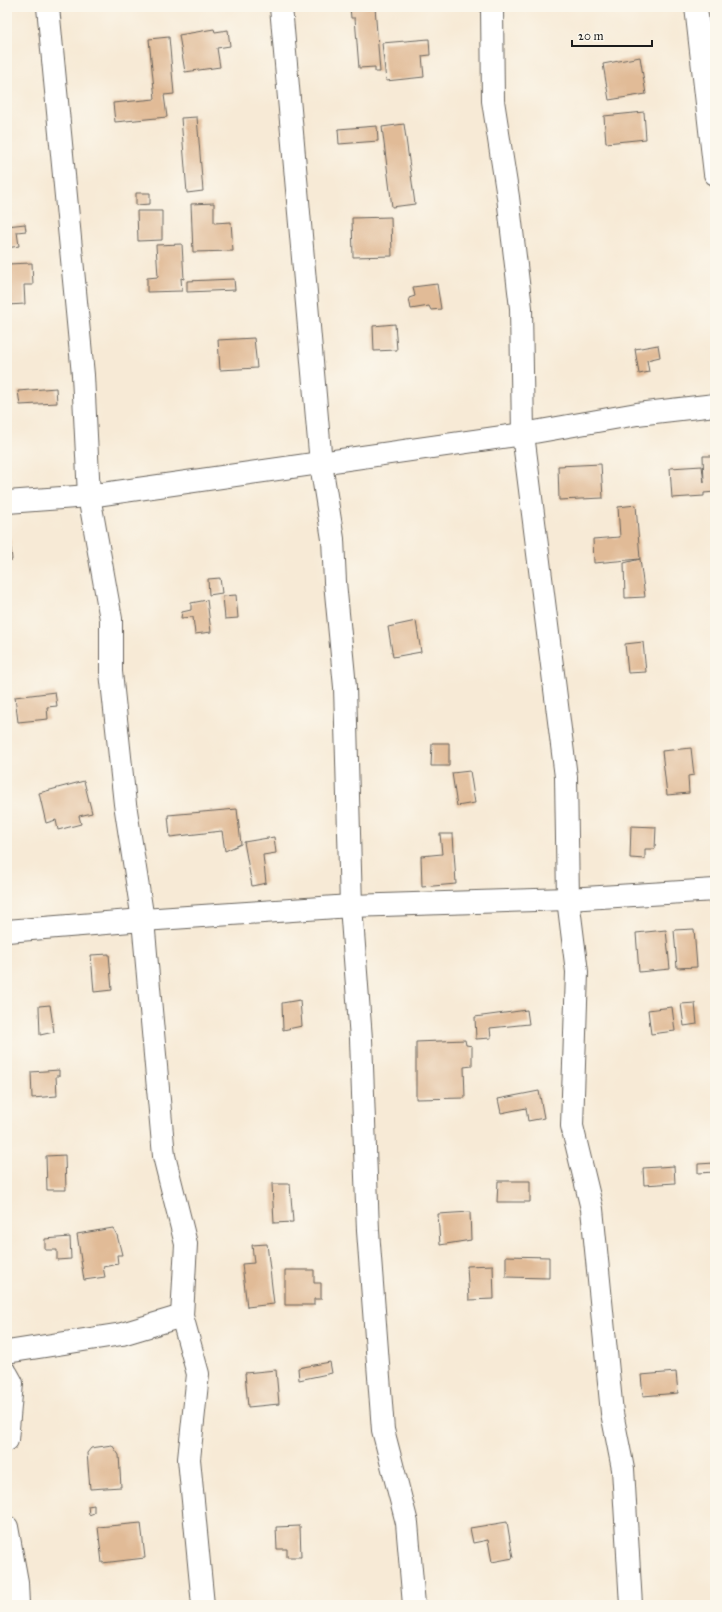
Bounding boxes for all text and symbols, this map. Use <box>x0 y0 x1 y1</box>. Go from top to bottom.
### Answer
scale bar <box>572 22 652 48</box>
text: 20 m <box>578 29 604 43</box>

